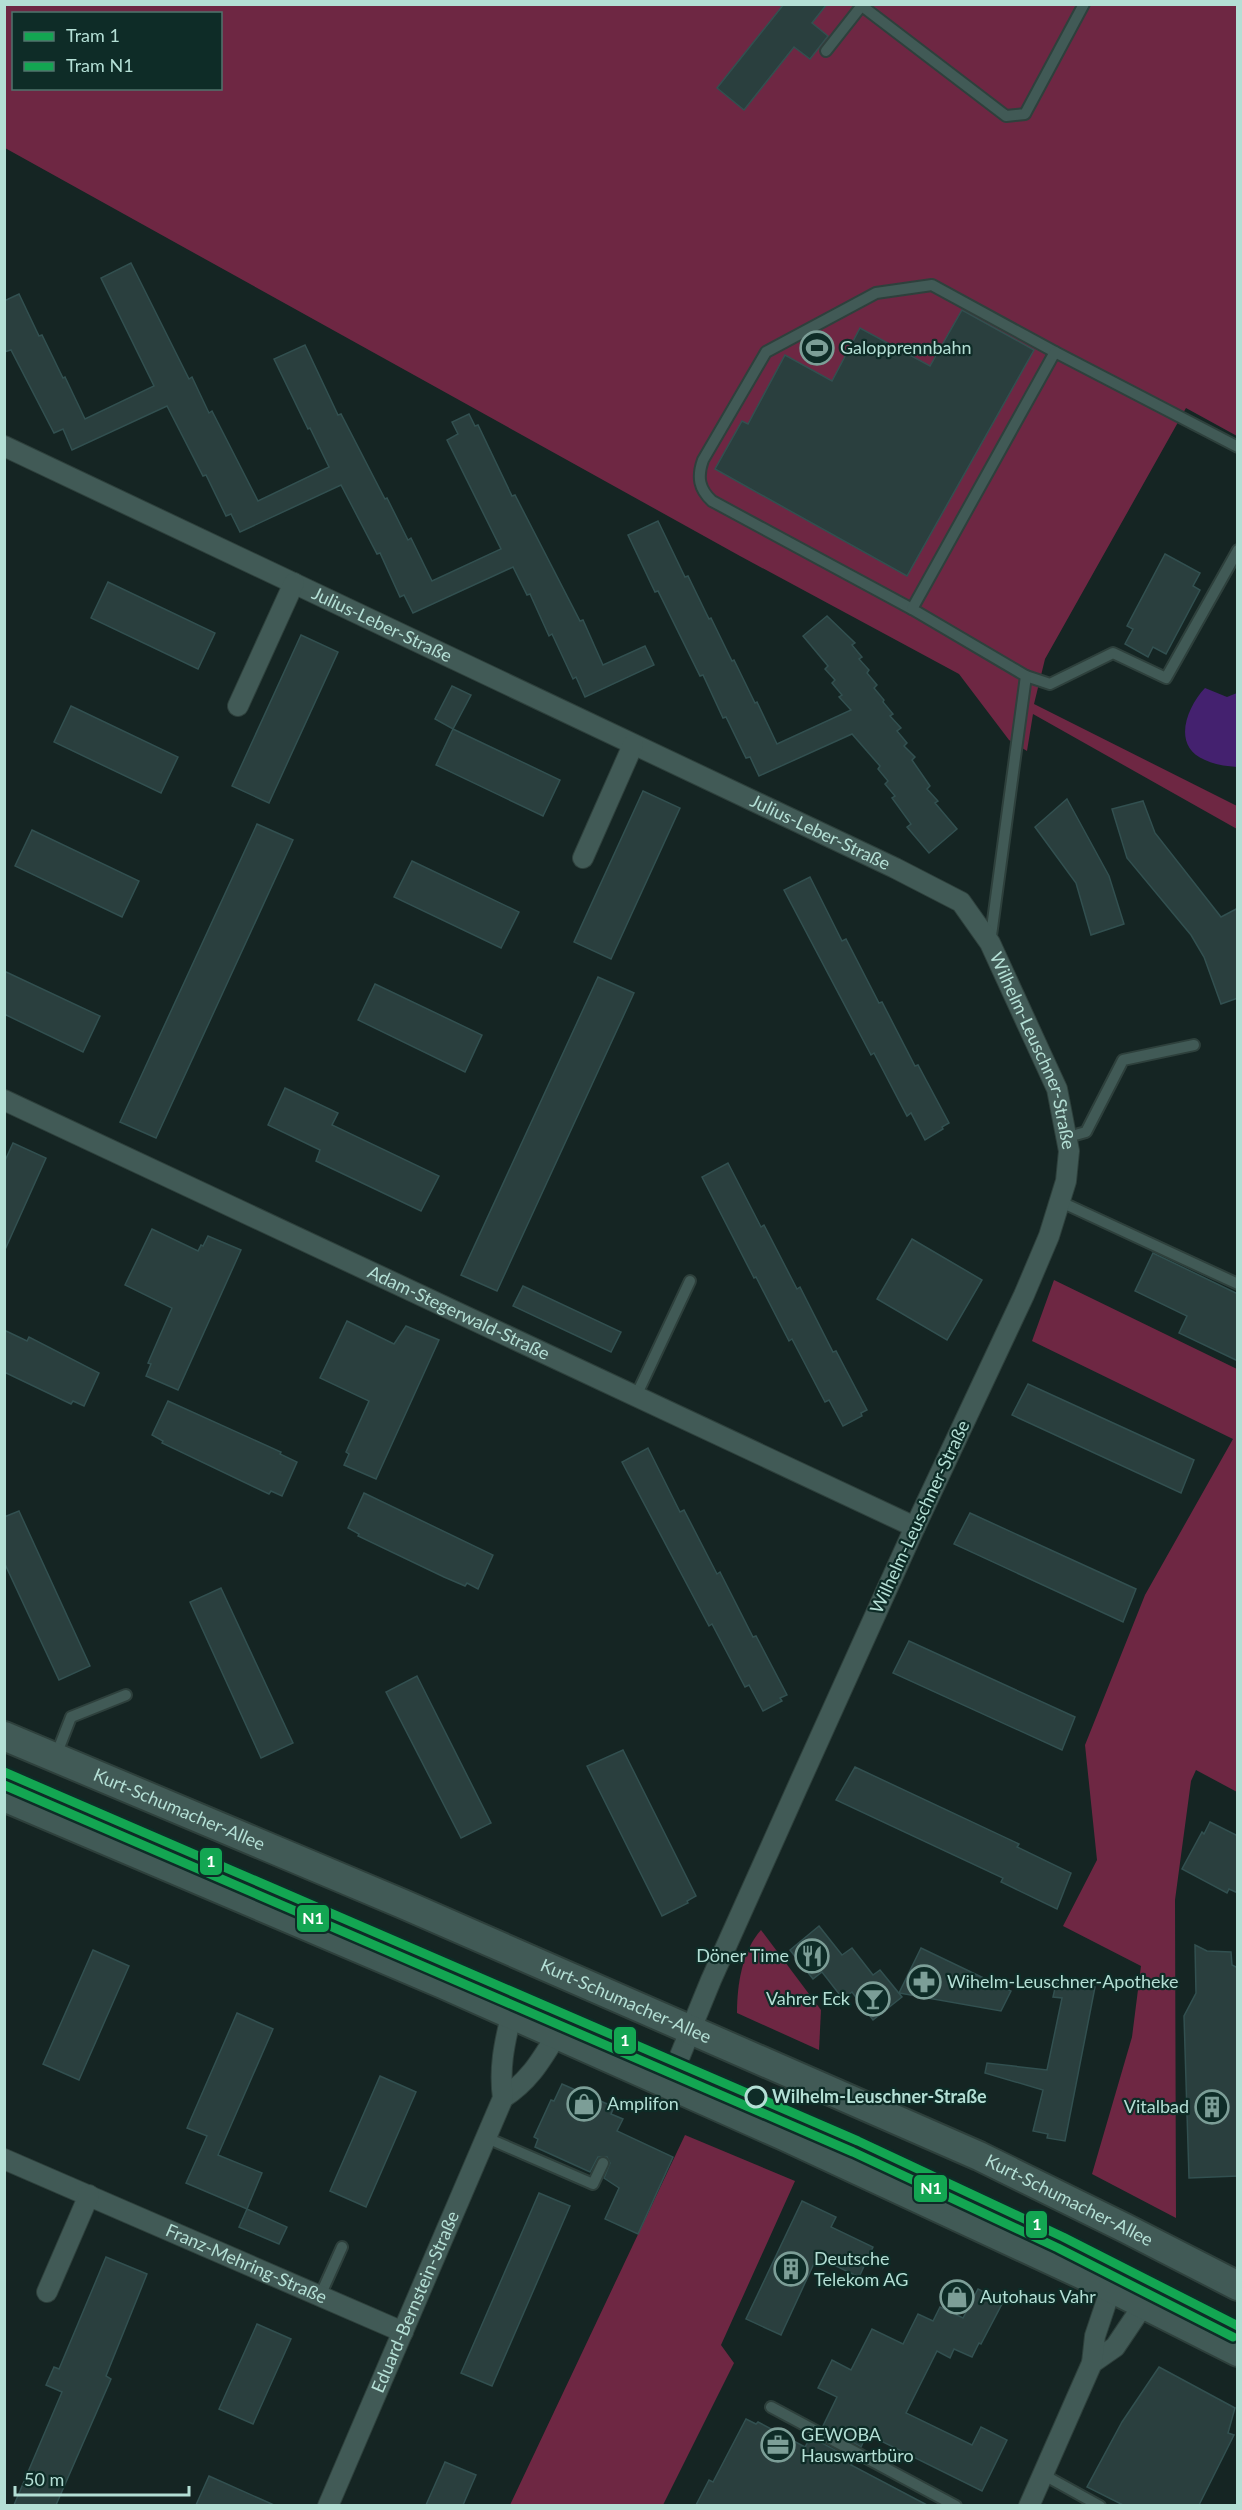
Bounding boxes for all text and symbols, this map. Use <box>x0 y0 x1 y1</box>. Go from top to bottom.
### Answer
legend <box>12 12 222 90</box>
text: Tram 1 <box>66 24 120 46</box>
text: Tram N1 <box>66 54 134 76</box>
sports icon: Galopprennbahn <box>799 330 835 366</box>
place label: Galopprennbahn <box>840 336 972 358</box>
street label: Julius-Leber-Straße <box>309 581 456 667</box>
street label: Julius-Leber-Straße <box>747 789 894 874</box>
street label: Wilhelm-Leuschner-Straße <box>986 948 1080 1151</box>
street label: Adam-Stegerwald-Straße <box>365 1260 553 1364</box>
street label: Wilhelm-Leuschner-Straße <box>865 1417 974 1617</box>
street label: Kurt-Schumacher-Allee <box>90 1763 269 1855</box>
line badge: 1 <box>199 1847 223 1876</box>
text: 1 <box>206 1851 216 1870</box>
line badge: N1 <box>296 1904 330 1933</box>
text: N1 <box>302 1908 324 1927</box>
restaurant icon: Döner Time <box>794 1938 830 1974</box>
place label: Döner Time <box>696 1944 789 1966</box>
street label: Kurt-Schumacher-Allee <box>537 1954 715 2047</box>
pharmacy icon: Wihelm-Leuschner-Apotheke <box>906 1964 942 2000</box>
place label: Wihelm-Leuschner-Apotheke <box>947 1970 1179 1992</box>
bar icon: Vahrer Eck <box>855 1981 891 2017</box>
place label: Vahrer Eck <box>766 1987 851 2009</box>
line badge: 1 <box>613 2026 637 2055</box>
text: 1 <box>620 2030 630 2049</box>
place label: Wilhelm-Leuschner-Straße <box>772 2085 987 2107</box>
shop icon: Amplifon <box>566 2086 602 2122</box>
marker: Wilhelm-Leuschner-Straße <box>745 2086 767 2108</box>
building icon: Vitalbad <box>1194 2089 1230 2125</box>
place label: Amplifon <box>607 2092 679 2114</box>
place label: Vitalbad <box>1124 2095 1189 2117</box>
street label: Kurt-Schumacher-Allee <box>982 2149 1157 2250</box>
line badge: N1 <box>913 2174 948 2203</box>
text: N1 <box>920 2178 942 2197</box>
street label: Eduard-Bernstein-Straße <box>366 2207 463 2396</box>
line badge: 1 <box>1025 2210 1048 2239</box>
text: 1 <box>1032 2214 1042 2233</box>
street label: Franz-Mehring-Straße <box>163 2218 331 2308</box>
place label: Deutsche Telekom AG <box>814 2247 908 2290</box>
building icon: Deutsche Telekom AG <box>773 2251 809 2287</box>
shop icon: Autohaus Vahr <box>939 2279 975 2315</box>
place label: Autohaus Vahr <box>980 2285 1096 2307</box>
place label: GEWOBA Hauswartbüro <box>801 2423 914 2466</box>
office icon: GEWOBA Hauswartbüro <box>760 2427 796 2463</box>
scale bar <box>15 2459 189 2497</box>
text: 50 m <box>24 2468 64 2490</box>

